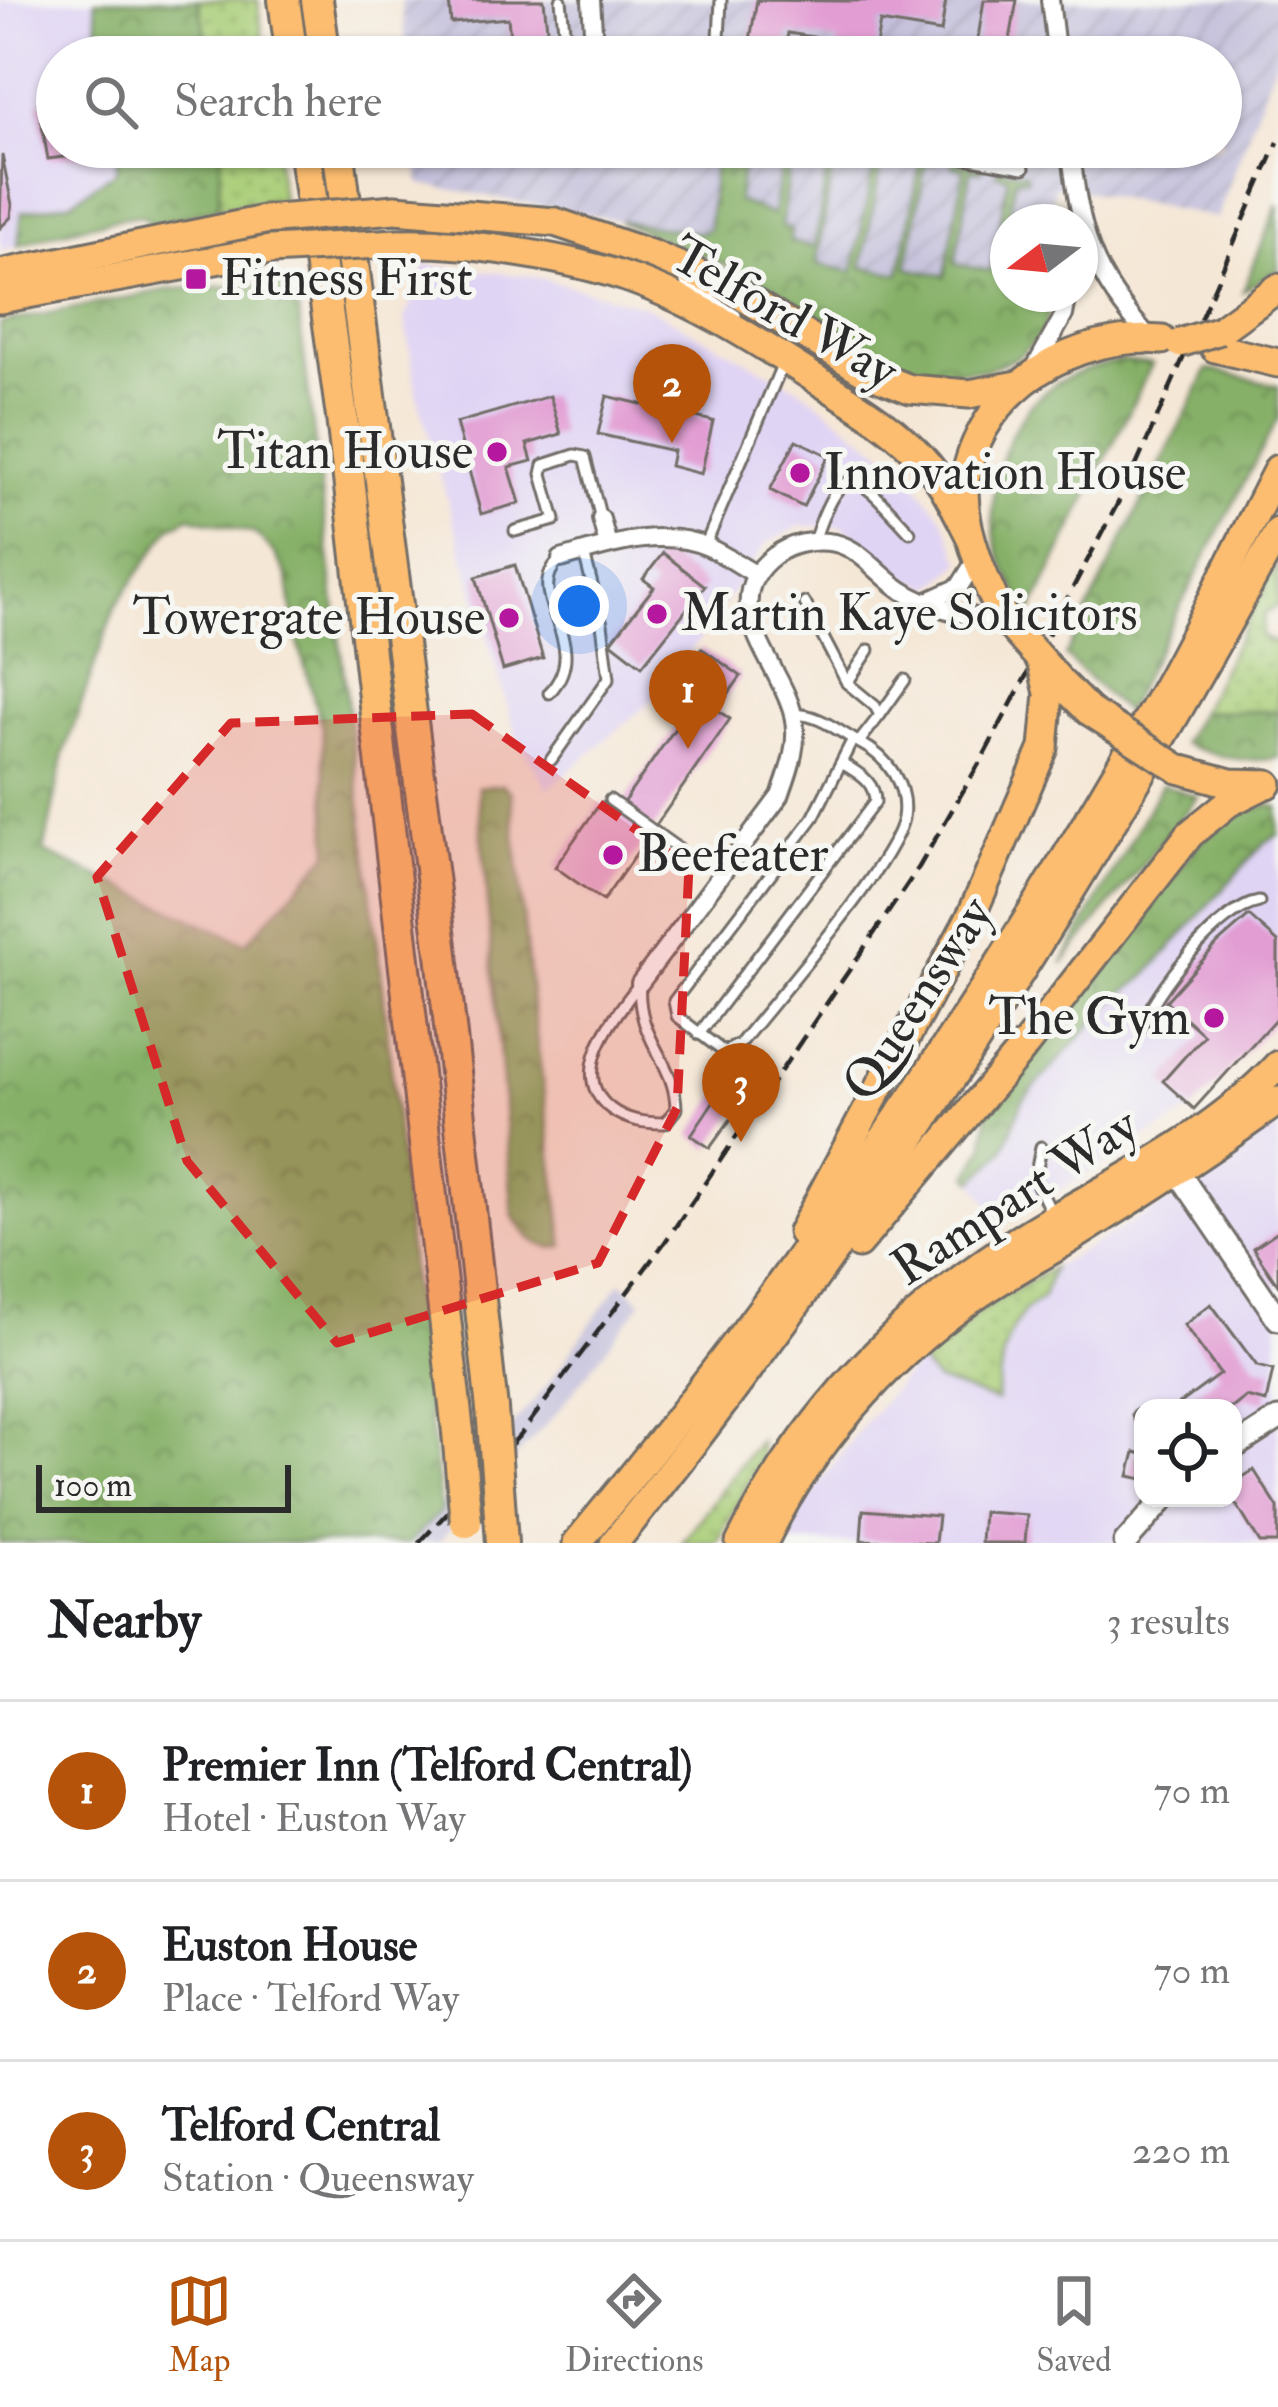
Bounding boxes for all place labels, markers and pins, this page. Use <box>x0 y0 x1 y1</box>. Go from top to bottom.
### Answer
place label: Fitness First <box>220 247 473 311</box>
marker: Fitness First <box>183 266 209 292</box>
pin: 2 <box>633 344 711 443</box>
place label: Titan House <box>217 420 473 484</box>
marker: Titan House <box>484 439 510 465</box>
place label: Innovation House <box>824 441 1186 505</box>
marker: Innovation House <box>787 460 813 486</box>
place label: Martin Kaye Solicitors <box>681 582 1138 646</box>
place label: Towergate House <box>133 586 485 650</box>
marker: Martin Kaye Solicitors <box>644 601 670 627</box>
marker: Towergate House <box>496 605 522 631</box>
pin: 1 <box>649 650 727 749</box>
place label: Beefeater <box>637 823 828 887</box>
marker: Beefeater <box>600 842 626 868</box>
place label: The Gym <box>988 986 1190 1050</box>
marker: The Gym <box>1201 1005 1227 1031</box>
pin: 3 <box>702 1043 780 1142</box>

